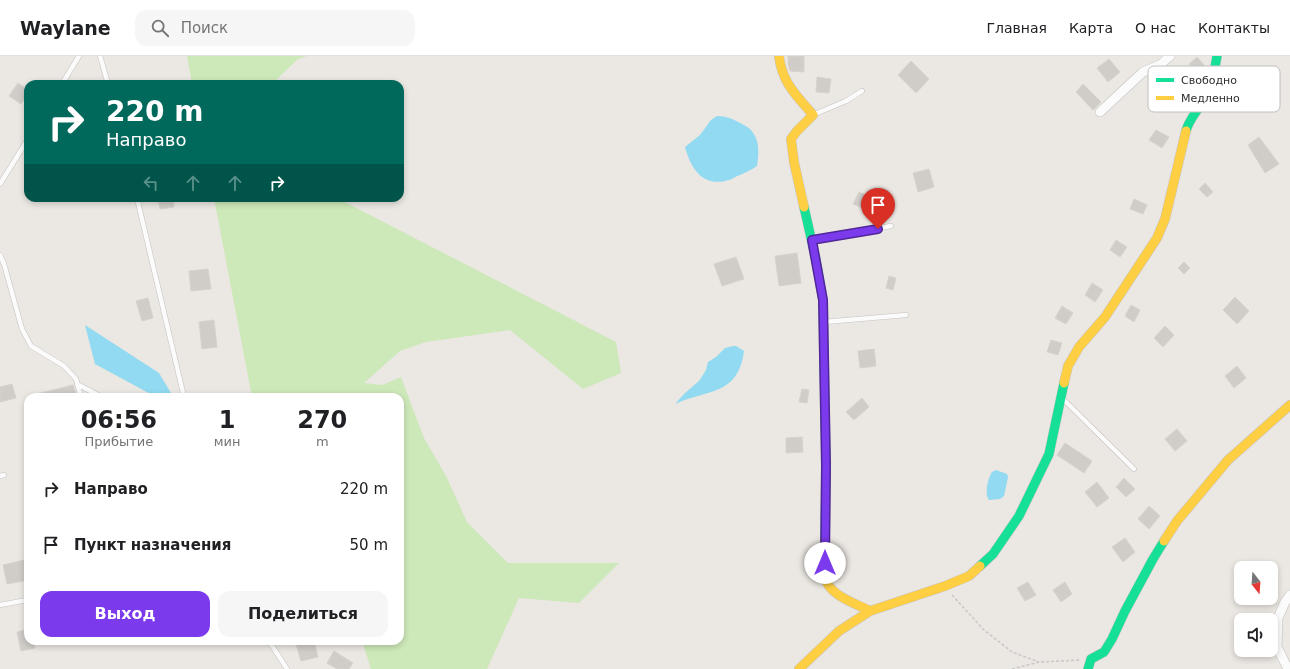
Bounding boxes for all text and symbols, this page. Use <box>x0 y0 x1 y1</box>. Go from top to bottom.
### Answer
search box <box>135 10 415 46</box>
text: Waylane <box>20 17 111 39</box>
icon: search <box>149 17 171 39</box>
text: Поиск <box>181 19 228 37</box>
text: Главная <box>986 20 1047 36</box>
text: Карта <box>1069 20 1113 36</box>
text: О нас <box>1135 20 1176 36</box>
text: Контакты <box>1198 20 1270 36</box>
legend <box>1148 66 1280 112</box>
text: Свободно <box>1181 74 1237 87</box>
text: Медленно <box>1181 92 1240 105</box>
text: 220 m <box>106 95 203 128</box>
icon: right <box>40 96 92 148</box>
text: Направо <box>106 129 186 150</box>
icon: left <box>140 172 162 194</box>
icon: ahead <box>182 172 204 194</box>
icon: ahead <box>224 172 246 194</box>
icon: right <box>266 172 288 194</box>
pin <box>861 188 895 229</box>
icon: arrive <box>867 194 889 216</box>
text: 06:56 <box>81 406 157 434</box>
text: 1 <box>219 406 235 434</box>
text: 270 <box>297 406 347 434</box>
text: Прибытие <box>84 434 153 449</box>
text: мин <box>214 434 241 449</box>
text: m <box>316 434 329 449</box>
icon: right <box>40 478 62 500</box>
text: Направо <box>74 480 148 498</box>
text: 220 m <box>340 480 388 498</box>
icon: arrive <box>40 534 62 556</box>
text: Пункт назначения <box>74 536 231 554</box>
text: 50 m <box>350 536 388 554</box>
position arrow <box>804 542 846 584</box>
north arrow <box>1234 561 1278 605</box>
map controls <box>1234 561 1278 657</box>
button: Выход <box>40 591 210 637</box>
button: Поделиться <box>218 591 388 637</box>
button: sound <box>1234 613 1278 657</box>

